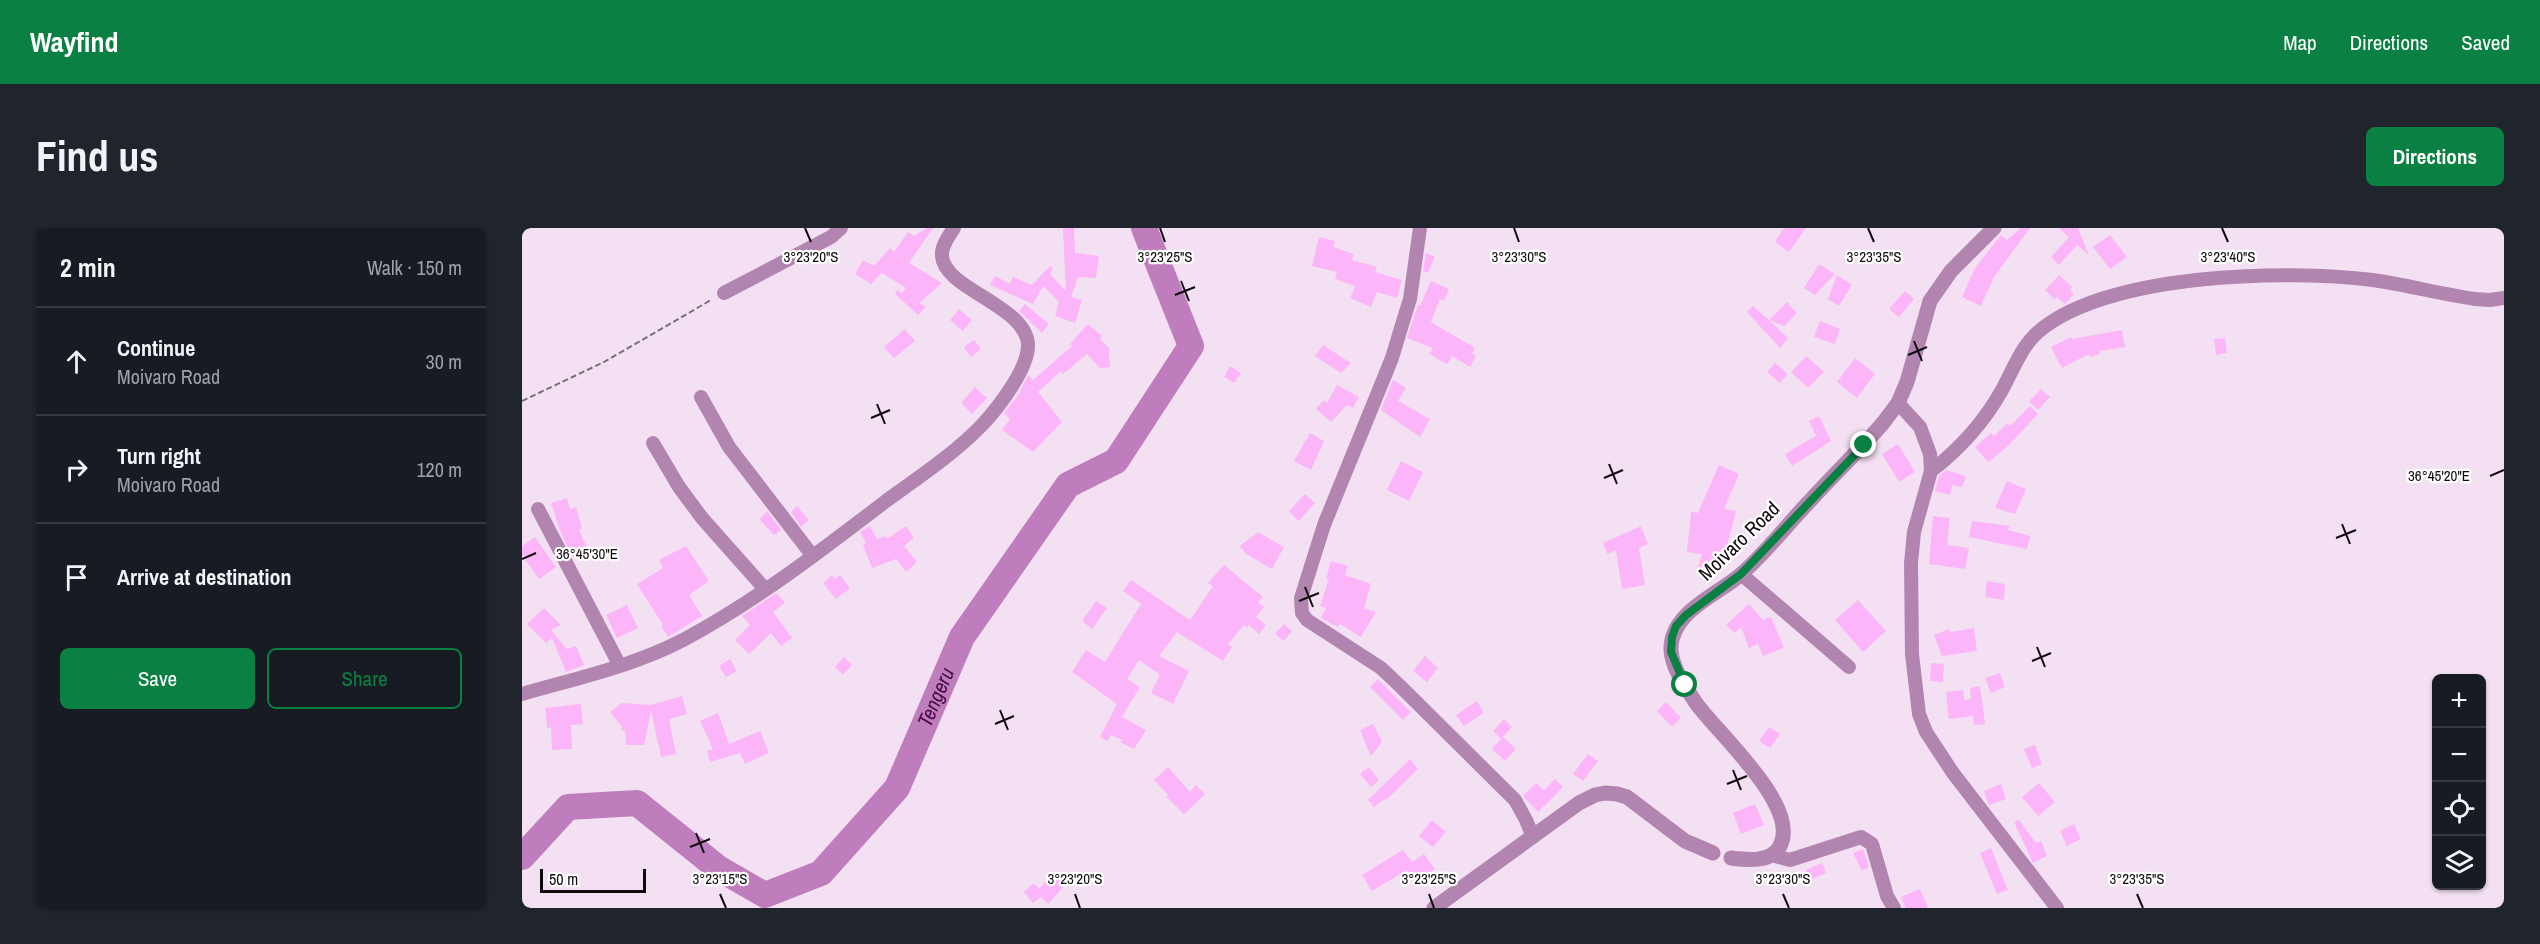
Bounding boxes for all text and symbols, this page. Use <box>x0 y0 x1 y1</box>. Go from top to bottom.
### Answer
text: Wayfind <box>30 23 118 61</box>
text: Map <box>2283 28 2317 57</box>
text: Directions <box>2350 28 2428 57</box>
text: Saved <box>2461 28 2510 57</box>
button: Directions <box>2366 127 2504 186</box>
text: Find us <box>36 128 158 184</box>
text: 3°23'20"S <box>783 246 839 267</box>
text: 3°23'25"S <box>1137 246 1193 267</box>
text: 3°23'30"S <box>1491 246 1547 267</box>
text: 3°23'35"S <box>1846 246 1902 267</box>
text: 3°23'40"S <box>2200 246 2256 267</box>
text: 2 min <box>60 250 116 285</box>
text: Walk · 150 m <box>367 254 462 281</box>
text: Continue <box>117 333 195 363</box>
icon: ahead <box>60 345 93 378</box>
text: 30 m <box>426 348 462 375</box>
text: Moivaro Road <box>117 363 220 390</box>
route end <box>1850 431 1876 457</box>
text: Turn right <box>117 441 201 471</box>
icon: right <box>60 453 93 486</box>
text: 120 m <box>416 456 462 483</box>
text: 36°45'20"E <box>2408 465 2470 486</box>
text: Moivaro Road <box>117 471 220 498</box>
street label: Moivaro Road <box>1692 495 1785 586</box>
text: 36°45'30"E <box>556 543 618 564</box>
icon: arrive <box>60 561 93 594</box>
text: Arrive at destination <box>117 562 291 592</box>
button: Save <box>60 648 255 709</box>
button: Share <box>267 648 462 709</box>
water label: Tengeru <box>910 663 961 731</box>
route start <box>1671 671 1697 697</box>
map controls <box>2432 674 2486 890</box>
button: + <box>2432 674 2486 728</box>
button: − <box>2432 728 2486 782</box>
button: locate <box>2432 782 2486 836</box>
button: layers <box>2432 836 2486 890</box>
scale bar <box>540 866 646 894</box>
text: 50 m <box>549 868 578 890</box>
text: 3°23'15"S <box>692 868 748 889</box>
text: 3°23'20"S <box>1047 868 1103 889</box>
text: 3°23'25"S <box>1401 868 1457 889</box>
text: 3°23'30"S <box>1755 868 1811 889</box>
text: 3°23'35"S <box>2109 868 2165 889</box>

